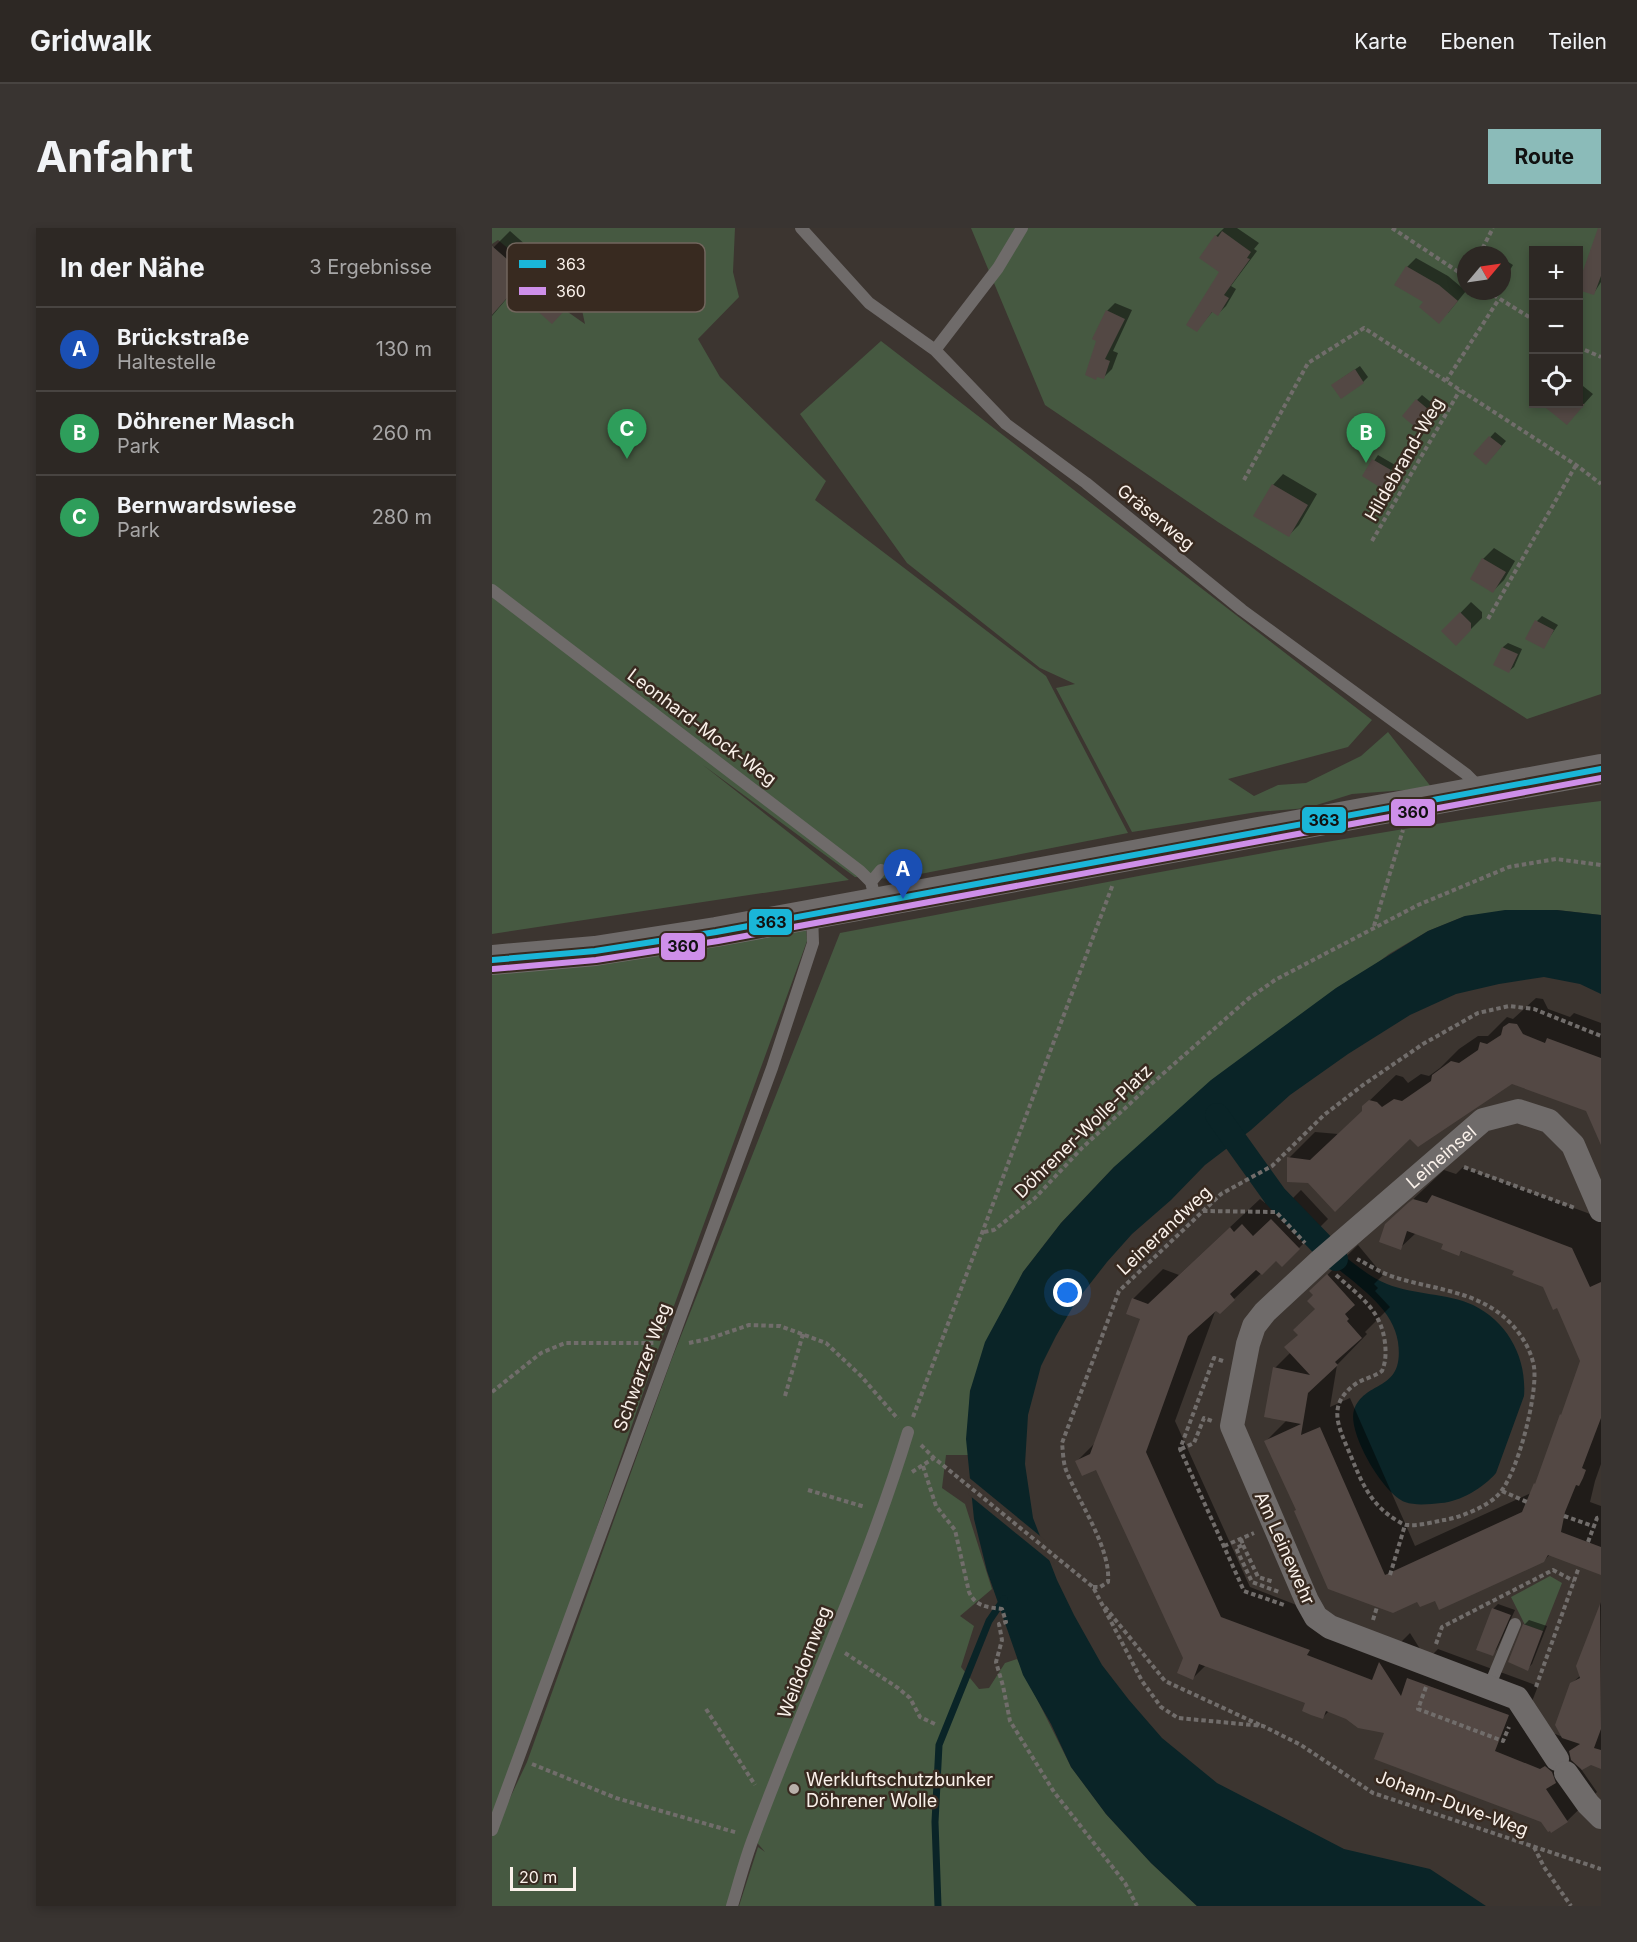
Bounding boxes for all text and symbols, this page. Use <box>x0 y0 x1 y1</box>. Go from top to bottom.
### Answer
text: Gridwalk <box>30 24 152 58</box>
text: Karte <box>1354 29 1407 54</box>
text: Ebenen <box>1440 29 1515 54</box>
text: Teilen <box>1548 29 1607 54</box>
button: Route <box>1488 129 1601 184</box>
text: Anfahrt <box>36 131 193 182</box>
legend <box>507 243 705 312</box>
north arrow <box>1457 246 1511 300</box>
map controls <box>1529 246 1583 408</box>
button: + <box>1529 246 1583 300</box>
text: In der Nähe <box>60 252 205 283</box>
text: 363 <box>556 254 586 274</box>
text: 3 Ergebnisse <box>309 255 432 279</box>
text: 360 <box>556 281 586 301</box>
button: − <box>1529 300 1583 354</box>
text: Brückstraße <box>117 324 249 350</box>
text: A <box>72 337 87 361</box>
text: 130 m <box>376 337 432 361</box>
text: Haltestelle <box>117 350 216 374</box>
button: locate <box>1529 354 1583 408</box>
street label: Hildebrand-Weg <box>1360 394 1448 524</box>
text: Döhrener Masch <box>117 408 295 434</box>
pin: C <box>608 410 646 459</box>
pin: B <box>1346 414 1386 463</box>
text: B <box>73 421 86 445</box>
text: 260 m <box>372 421 432 445</box>
text: Park <box>117 434 160 458</box>
street label: Gräserweg <box>1113 480 1199 554</box>
text: Bernwardswiese <box>117 492 297 518</box>
text: C <box>72 505 87 529</box>
text: 280 m <box>372 505 432 529</box>
text: Park <box>117 518 160 542</box>
street label: Leonhard-Mock-Weg <box>624 664 780 790</box>
line badge: 360 <box>1390 798 1436 827</box>
text: 360 <box>1397 802 1429 822</box>
line badge: 363 <box>1301 806 1347 834</box>
text: 363 <box>1308 810 1340 830</box>
pin: A <box>884 850 922 899</box>
line badge: 363 <box>748 908 793 936</box>
text: 363 <box>755 912 787 932</box>
line badge: 360 <box>660 932 706 961</box>
text: 360 <box>667 936 699 956</box>
street label: Döhrener-Wolle-Platz <box>1010 1060 1156 1202</box>
street label: Leineinsel <box>1402 1121 1480 1192</box>
street label: Leinerandweg <box>1113 1181 1215 1279</box>
your location <box>1053 1278 1082 1307</box>
street label: Schwarzer Weg <box>609 1300 675 1434</box>
street label: Am Leinewehr <box>1251 1488 1319 1608</box>
street label: Weißdornweg <box>773 1603 835 1721</box>
street label: Johann-Duve-Weg <box>1373 1766 1531 1840</box>
place label: Werkluftschutzbunker Döhrener Wolle <box>806 1769 993 1811</box>
marker: Werkluftschutzbunker Döhrener Wolle <box>787 1782 801 1796</box>
scale bar <box>510 1864 576 1892</box>
text: 20 m <box>519 1867 557 1887</box>

